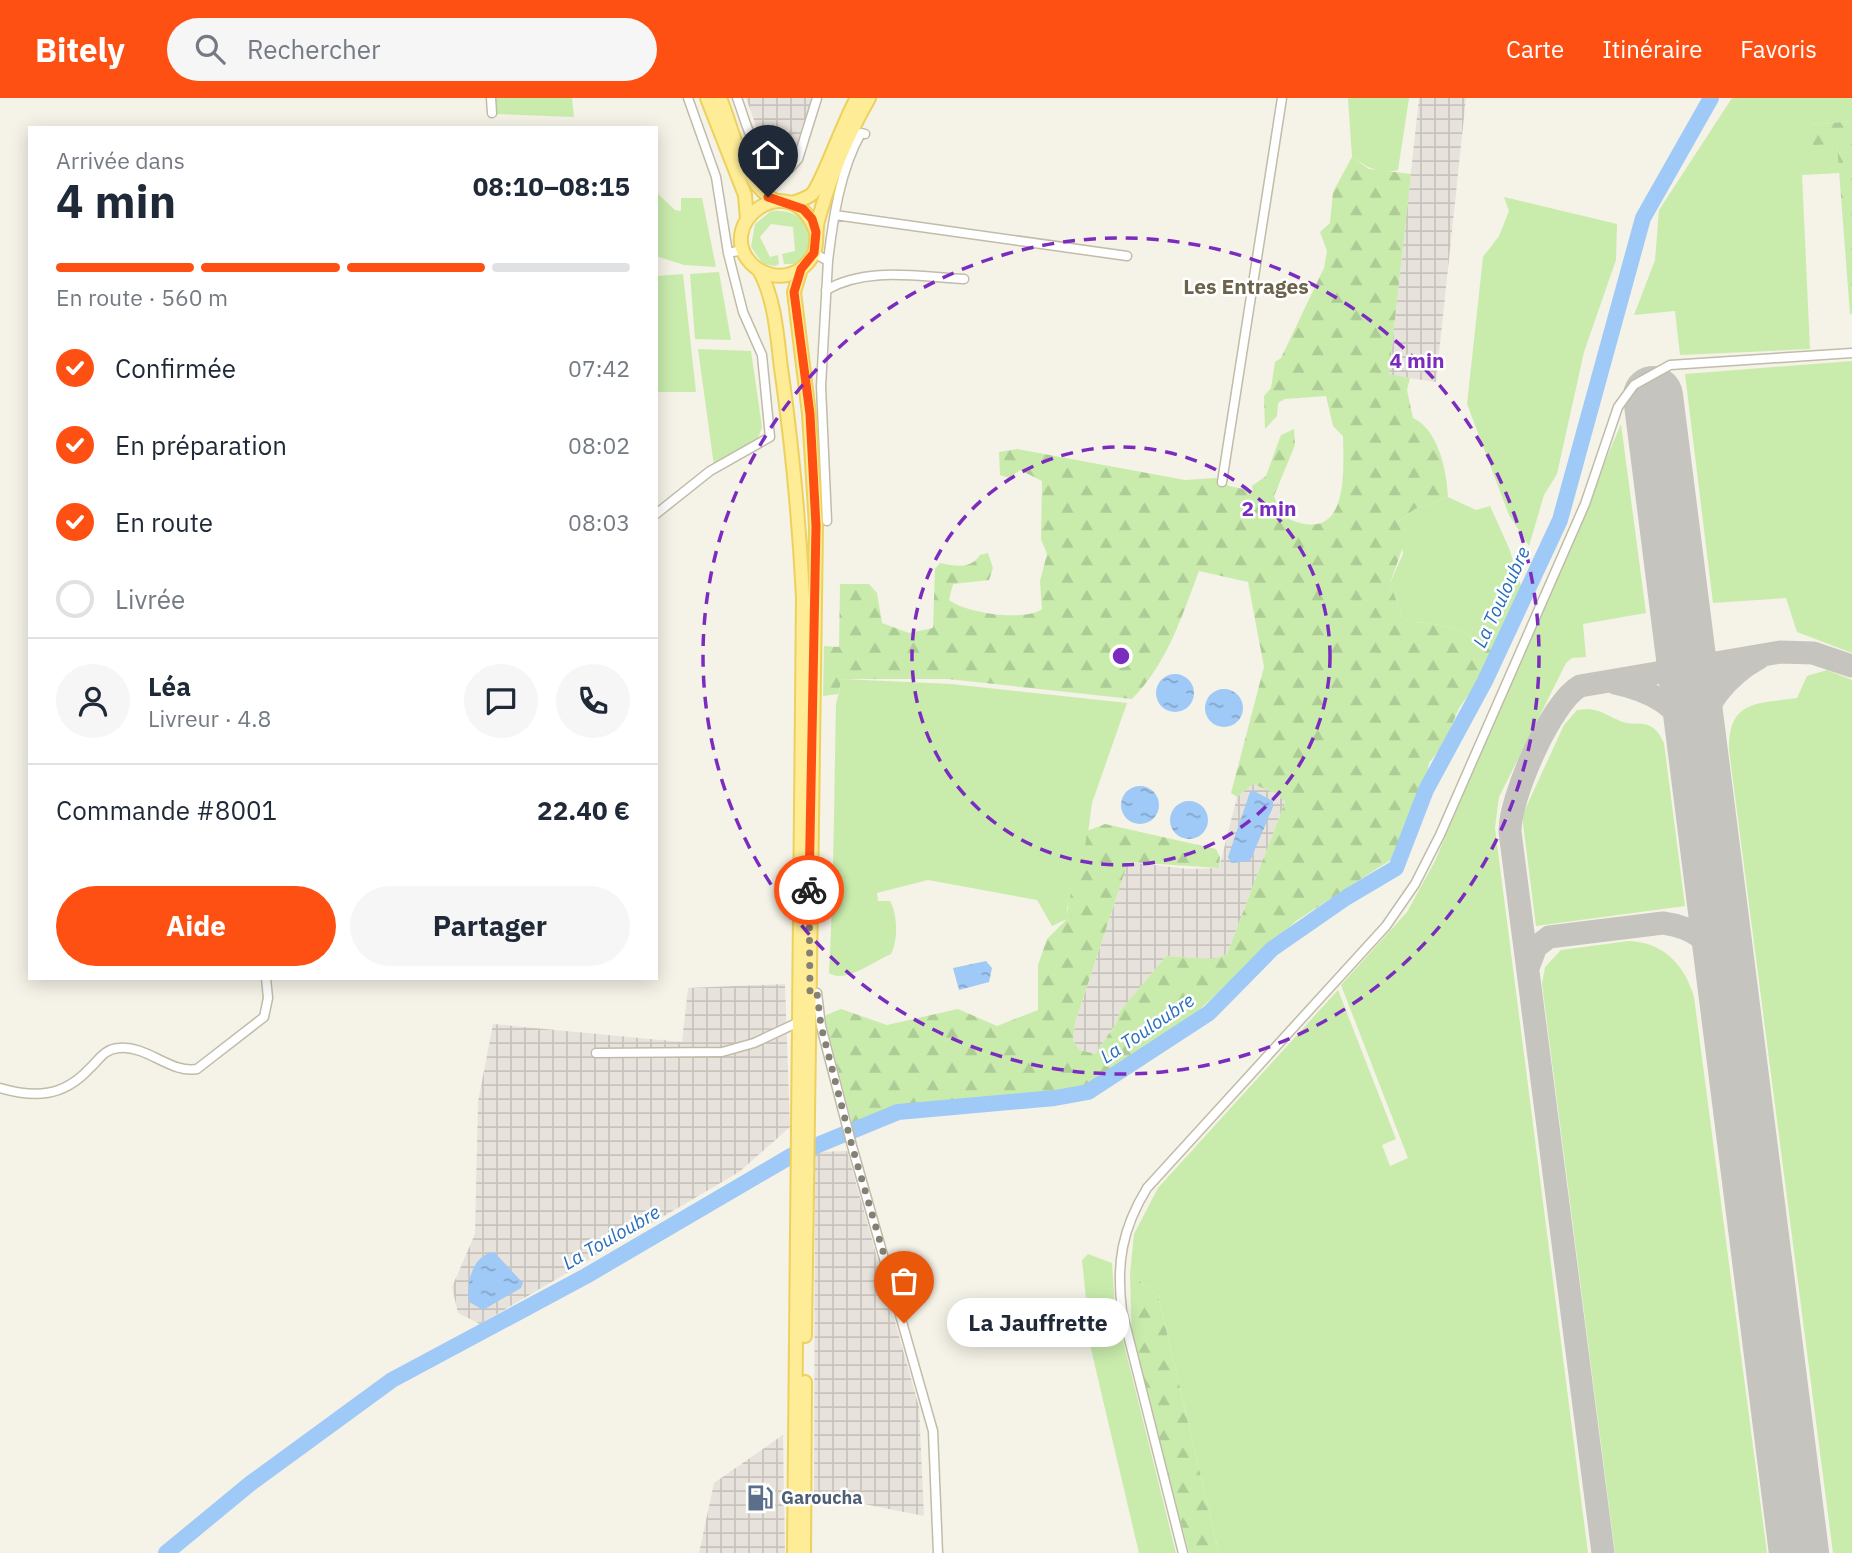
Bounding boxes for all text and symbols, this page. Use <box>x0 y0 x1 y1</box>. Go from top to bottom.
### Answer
search box <box>167 18 657 81</box>
text: Bitely <box>35 28 125 71</box>
icon: search <box>191 30 229 68</box>
text: Rechercher <box>247 32 381 66</box>
text: Carte <box>1506 33 1564 65</box>
text: Itinéraire <box>1602 33 1702 65</box>
text: Favoris <box>1740 33 1817 65</box>
pin <box>738 125 798 197</box>
icon: home <box>749 136 787 174</box>
text: Arrivée dans <box>56 145 185 175</box>
text: 08:10–08:15 <box>473 169 630 203</box>
text: 4 min <box>56 171 176 231</box>
district label: Les Entrages <box>1183 272 1309 300</box>
text: En route · 560 m <box>56 282 228 312</box>
text: 4 min <box>1390 346 1444 374</box>
icon: check <box>56 349 94 387</box>
text: Confirmée <box>115 351 236 385</box>
text: 07:42 <box>568 353 630 383</box>
icon: check <box>56 426 94 464</box>
text: En préparation <box>115 428 287 462</box>
text: 08:02 <box>568 430 630 460</box>
text: 2 min <box>1242 494 1296 522</box>
icon: check <box>56 503 94 541</box>
text: En route <box>115 505 213 539</box>
text: 08:03 <box>568 507 630 537</box>
water label: La Touloubre <box>1467 543 1535 651</box>
text: Livrée <box>115 582 185 616</box>
centre of rings <box>1109 644 1133 668</box>
button: person <box>56 664 130 738</box>
button: chat <box>464 664 538 738</box>
button: phone <box>556 664 630 738</box>
text: Léa <box>148 669 191 703</box>
text: Livreur · 4.8 <box>148 703 271 733</box>
text: Commande #8001 <box>56 793 277 827</box>
text: 22.40 € <box>537 793 630 827</box>
courier <box>774 855 844 925</box>
icon: bike <box>790 871 828 909</box>
button: Aide <box>56 886 336 966</box>
button: Partager <box>350 886 630 966</box>
water label: La Touloubre <box>1095 988 1199 1068</box>
water label: La Touloubre <box>558 1199 664 1275</box>
pin <box>874 1251 934 1323</box>
icon: bag <box>885 1262 923 1300</box>
callout: La Jauffrette <box>946 1298 1128 1348</box>
text: La Jauffrette <box>968 1307 1108 1337</box>
fuel station icon: Garoucha <box>745 1483 775 1513</box>
place label: Garoucha <box>781 1486 863 1509</box>

